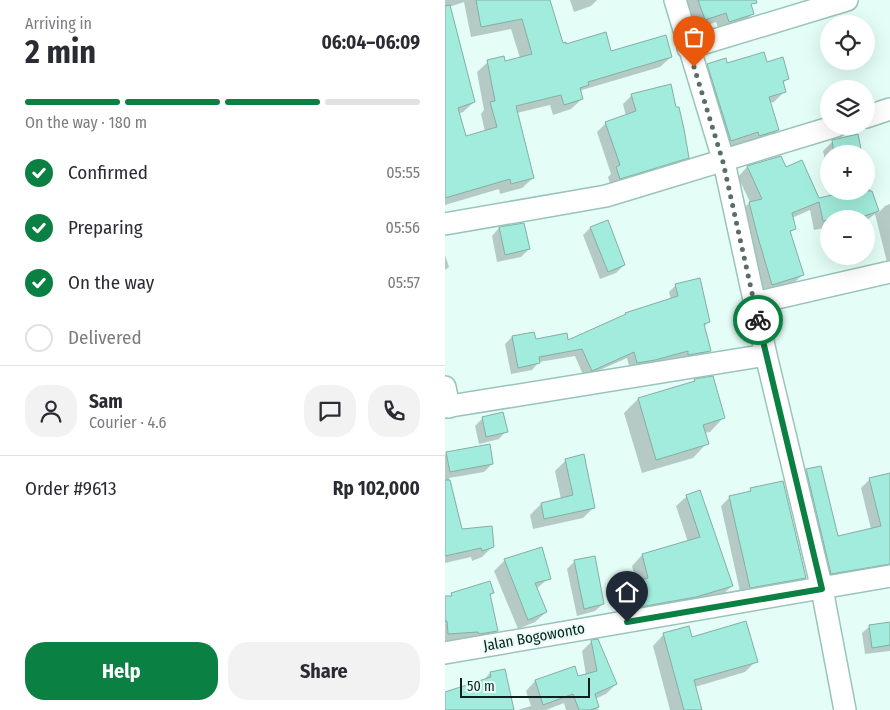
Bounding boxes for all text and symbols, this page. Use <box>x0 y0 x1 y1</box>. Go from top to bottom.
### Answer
text: Arriving in <box>25 14 92 33</box>
map controls <box>820 15 875 265</box>
button: locate <box>820 15 875 70</box>
pin <box>673 16 715 67</box>
icon: bag <box>680 23 708 51</box>
text: 06:04–06:09 <box>321 31 420 54</box>
text: 2 min <box>25 33 96 71</box>
button: layers <box>820 80 875 135</box>
text: On the way · 180 m <box>25 113 147 132</box>
button: + <box>820 145 875 200</box>
icon: check <box>25 159 53 187</box>
text: Confirmed <box>68 161 148 184</box>
text: 05:55 <box>386 163 420 182</box>
button: − <box>820 210 875 265</box>
icon: check <box>25 214 53 242</box>
text: Preparing <box>68 216 143 239</box>
text: 05:56 <box>386 218 420 237</box>
icon: check <box>25 269 53 297</box>
text: On the way <box>68 271 154 294</box>
text: 05:57 <box>387 273 420 292</box>
courier <box>733 295 783 345</box>
icon: bike <box>744 306 772 334</box>
text: Delivered <box>68 326 142 349</box>
button: person <box>25 385 77 437</box>
button: chat <box>304 385 356 437</box>
button: phone <box>368 385 420 437</box>
text: Sam <box>89 390 123 413</box>
text: Courier · 4.6 <box>89 413 167 432</box>
text: Order #9613 <box>25 477 116 500</box>
text: Rp 102,000 <box>333 477 420 500</box>
pin <box>606 571 648 622</box>
icon: home <box>613 578 641 606</box>
street label: Jalan Bogowonto <box>482 619 586 655</box>
button: Help <box>25 642 218 700</box>
button: Share <box>228 642 420 700</box>
scale bar <box>460 675 590 698</box>
text: 50 m <box>467 678 495 695</box>

